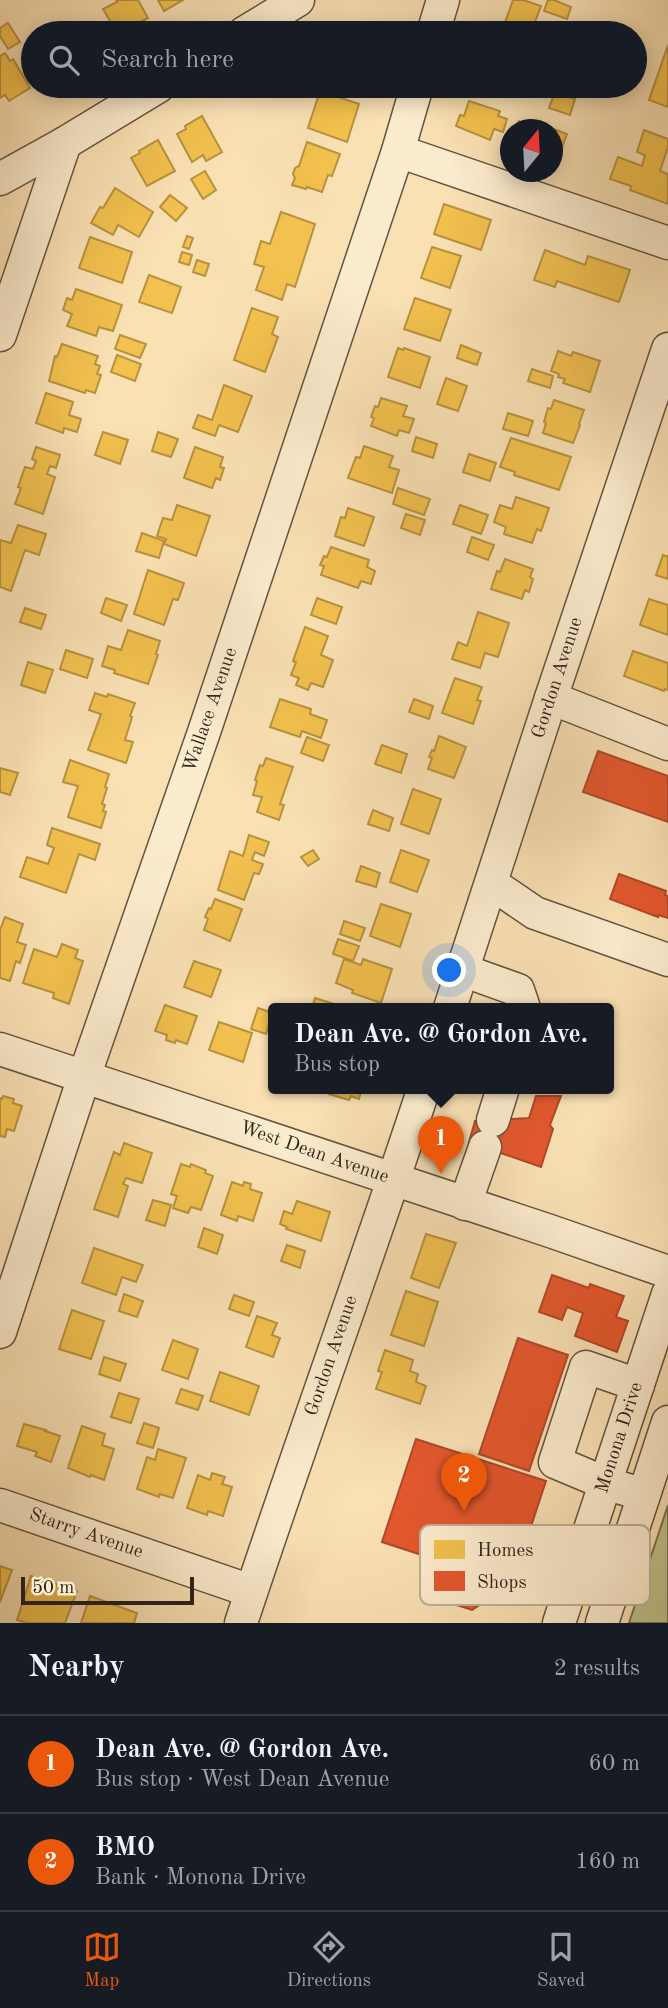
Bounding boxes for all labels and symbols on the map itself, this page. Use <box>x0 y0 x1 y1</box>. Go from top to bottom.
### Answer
north arrow <box>500 119 563 182</box>
street label: Gordon Avenue <box>529 615 587 741</box>
street label: Wallace Avenue <box>181 645 241 775</box>
your location <box>432 953 466 987</box>
pin: 1 <box>418 1116 464 1174</box>
street label: West Dean Avenue <box>237 1119 391 1187</box>
street label: Gordon Avenue <box>302 1293 362 1419</box>
street label: Monona Drive <box>593 1380 647 1496</box>
pin: 2 <box>441 1453 487 1511</box>
street label: Starry Avenue <box>27 1506 145 1562</box>
legend <box>420 1525 650 1605</box>
text: Homes <box>477 1542 533 1561</box>
scale bar <box>21 1574 194 1606</box>
text: Shops <box>477 1574 527 1593</box>

